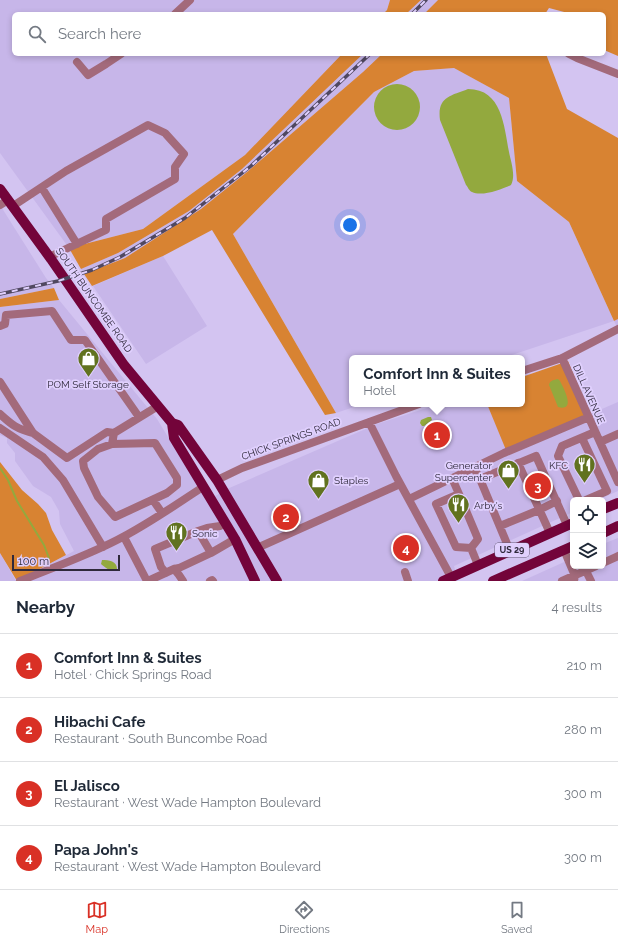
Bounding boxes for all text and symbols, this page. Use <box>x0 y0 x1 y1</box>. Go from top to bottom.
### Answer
search box <box>12 12 606 56</box>
icon: search <box>26 23 48 45</box>
text: Search here <box>58 25 141 43</box>
your location <box>340 215 360 235</box>
street label: SOUTH BUNCOMBE ROAD <box>54 246 134 354</box>
shop icon: POM Self Storage <box>75 345 101 378</box>
popup <box>349 355 525 407</box>
street label: DILL AVENUE <box>571 363 607 425</box>
text: Comfort Inn & Suites <box>363 365 511 383</box>
place label: POM Self Storage <box>47 379 129 390</box>
text: Hotel <box>363 383 396 398</box>
street label: CHICK SPRINGS ROAD <box>240 416 342 462</box>
pin: 1 <box>424 420 450 450</box>
restaurant icon: KFC <box>571 452 597 485</box>
shop icon: Generator Supercenter <box>495 458 521 491</box>
place label: Generator Supercenter <box>435 460 492 483</box>
place label: KFC <box>549 460 568 471</box>
shop icon: Staples <box>305 467 331 500</box>
pin: 3 <box>525 471 551 501</box>
place label: Staples <box>334 475 369 486</box>
restaurant icon: Arby's <box>446 492 472 525</box>
map controls <box>570 497 606 569</box>
button: locate <box>570 497 606 533</box>
place label: Arby's <box>474 500 503 511</box>
pin: 2 <box>273 502 299 532</box>
restaurant icon: Sonic <box>164 520 190 553</box>
place label: Sonic <box>192 528 218 539</box>
pin: 4 <box>393 533 419 563</box>
button: layers <box>570 533 606 569</box>
road number: US 29 <box>495 543 529 557</box>
scale bar <box>12 553 120 572</box>
text: 100 m <box>18 555 49 568</box>
text: Nearby <box>16 597 75 617</box>
text: 4 results <box>551 600 602 615</box>
text: Comfort Inn & Suites <box>54 649 202 667</box>
text: 1 <box>26 658 32 673</box>
text: 210 m <box>566 658 602 673</box>
text: Hotel · Chick Springs Road <box>54 667 212 682</box>
text: Hibachi Cafe <box>54 713 145 731</box>
text: 2 <box>25 722 33 737</box>
text: 280 m <box>564 722 602 737</box>
text: Restaurant · South Buncombe Road <box>54 731 267 746</box>
text: El Jalisco <box>54 777 120 795</box>
text: 3 <box>25 786 33 801</box>
text: 300 m <box>564 786 602 801</box>
text: Restaurant · West Wade Hampton Boulevard <box>54 795 321 810</box>
text: Papa John's <box>54 841 138 859</box>
text: 4 <box>25 850 33 865</box>
text: 300 m <box>564 850 602 865</box>
text: Restaurant · West Wade Hampton Boulevard <box>54 859 321 874</box>
tab: Map <box>86 899 108 936</box>
tab: Directions <box>279 899 330 936</box>
tab: Saved <box>501 899 532 936</box>

